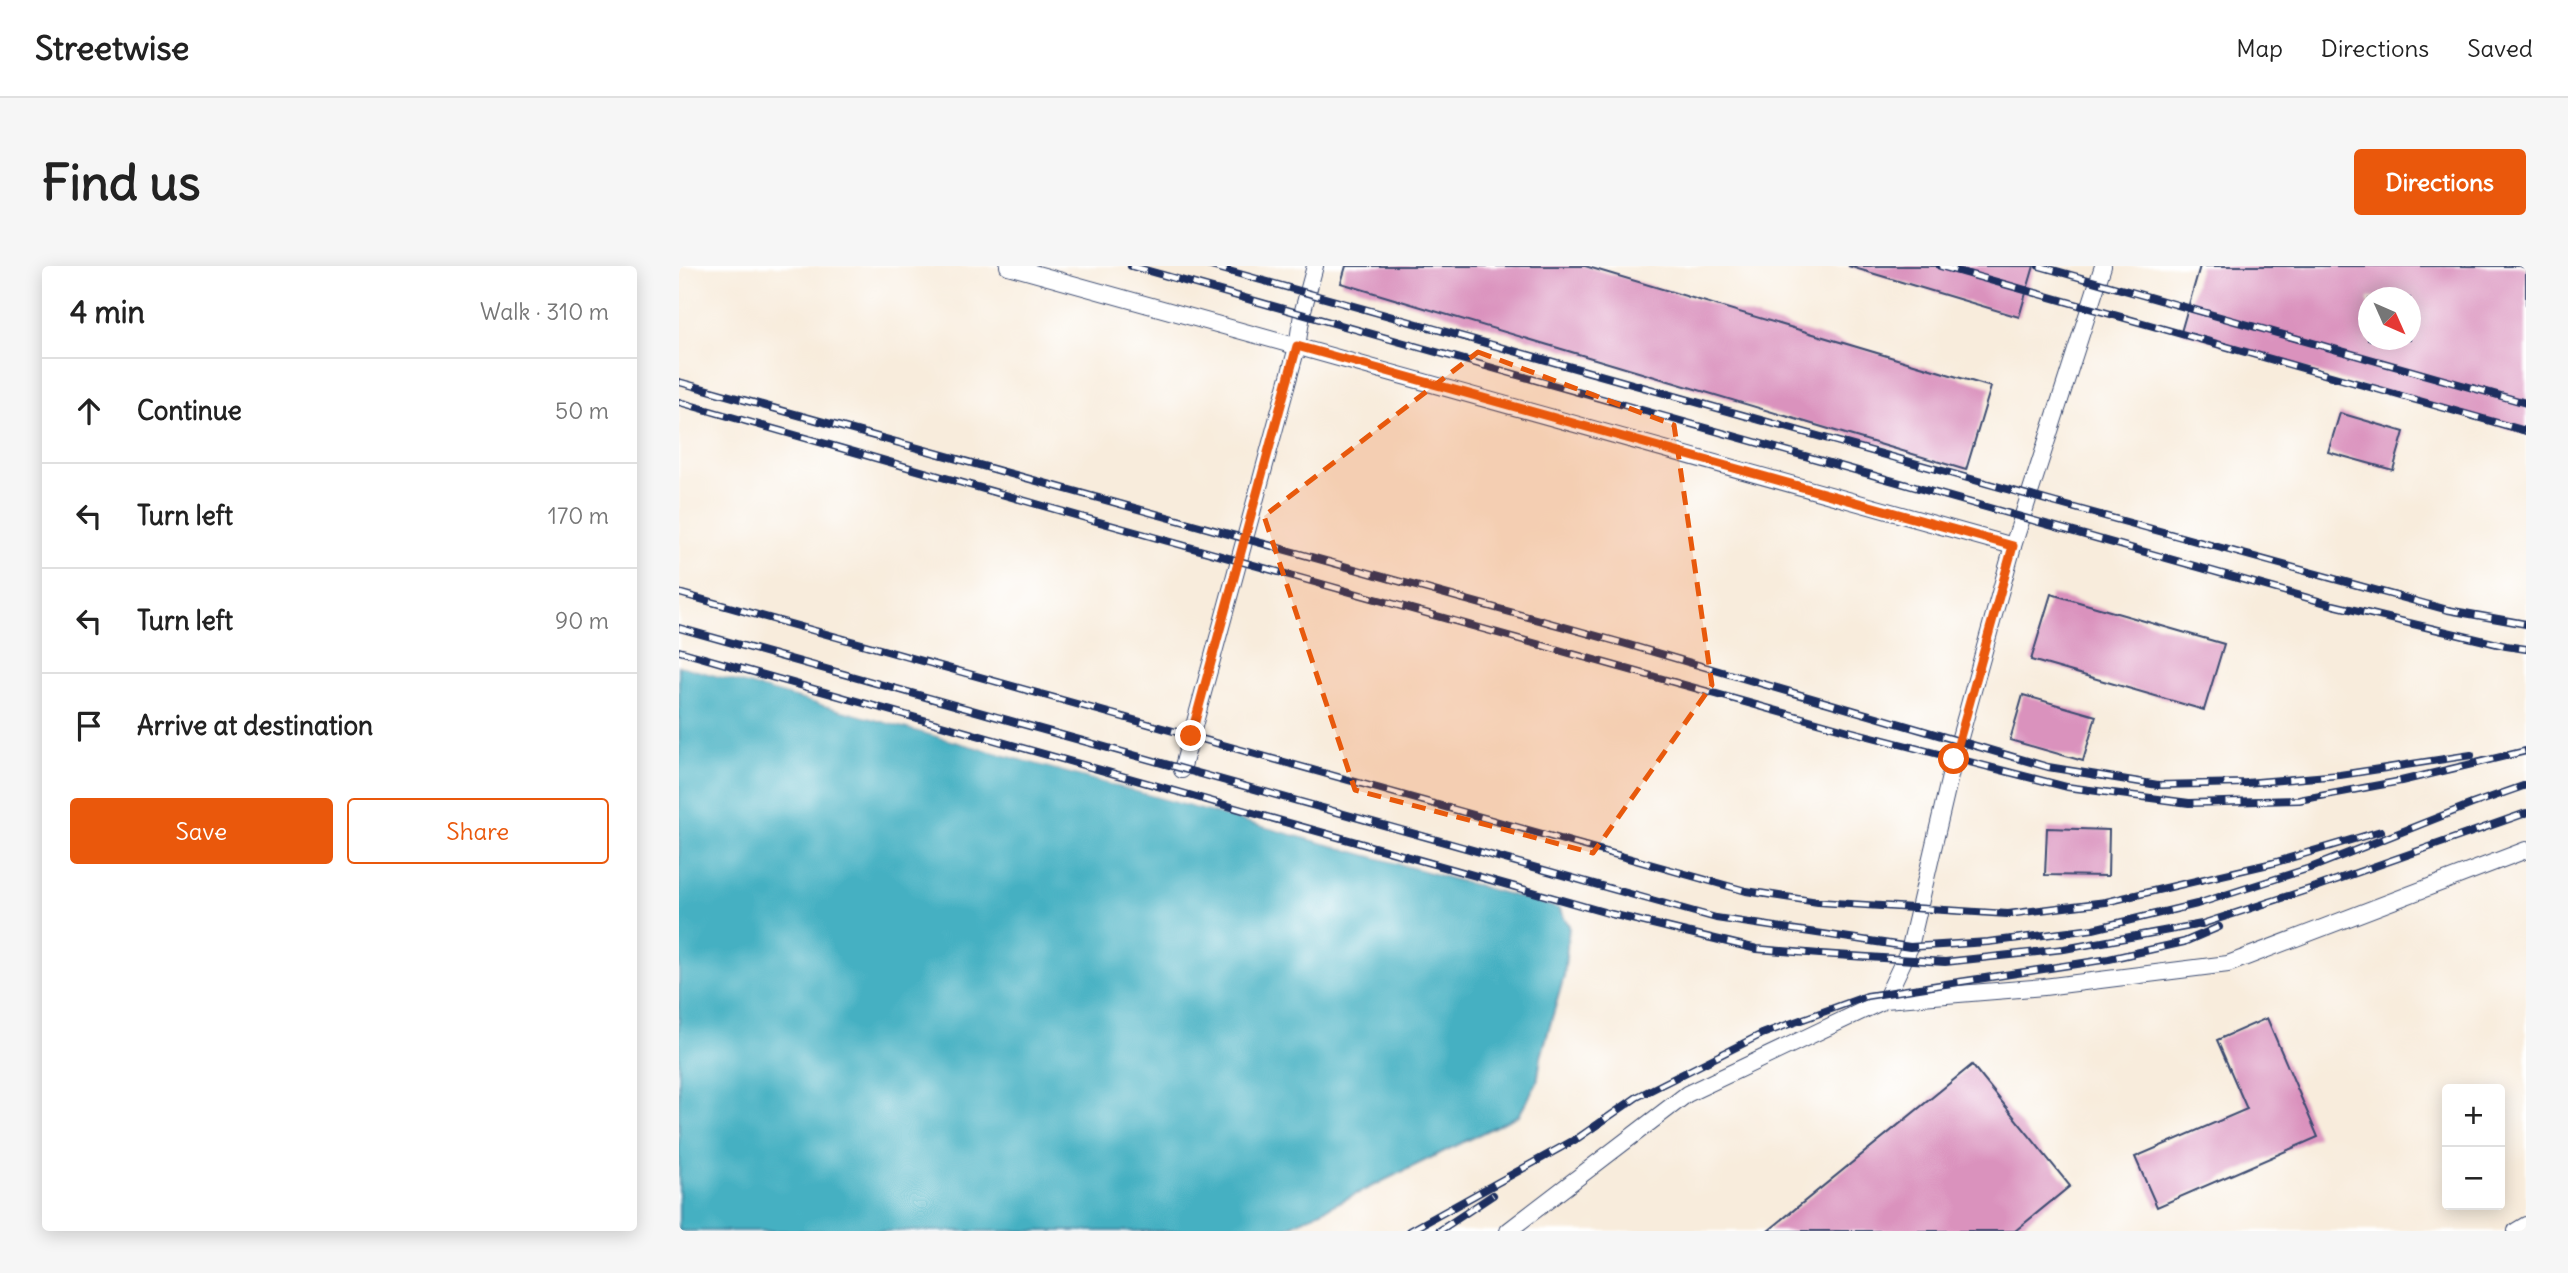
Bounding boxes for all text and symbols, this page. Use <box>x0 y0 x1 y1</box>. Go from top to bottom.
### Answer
text: Streetwise <box>35 27 189 69</box>
text: Map <box>2236 33 2283 63</box>
text: Directions <box>2321 33 2429 63</box>
text: Saved <box>2467 33 2533 63</box>
button: Directions <box>2354 149 2526 215</box>
text: Find us <box>42 152 200 213</box>
north arrow <box>2358 287 2421 350</box>
text: 4 min <box>70 293 145 331</box>
text: Walk · 310 m <box>480 297 609 326</box>
icon: ahead <box>70 392 108 430</box>
text: Continue <box>137 394 242 427</box>
text: 50 m <box>555 396 609 425</box>
icon: left <box>70 497 108 535</box>
text: Turn left <box>137 499 233 532</box>
text: 170 m <box>548 501 609 530</box>
icon: left <box>70 602 108 640</box>
text: Turn left <box>137 604 233 637</box>
text: 90 m <box>555 606 609 635</box>
icon: arrive <box>70 707 108 745</box>
text: Arrive at destination <box>137 709 373 742</box>
route end <box>1175 720 1206 751</box>
route start <box>1938 743 1969 774</box>
button: Save <box>70 798 333 864</box>
button: Share <box>347 798 609 864</box>
map controls <box>2442 1084 2505 1210</box>
button: + <box>2442 1084 2505 1147</box>
button: − <box>2442 1147 2505 1210</box>

